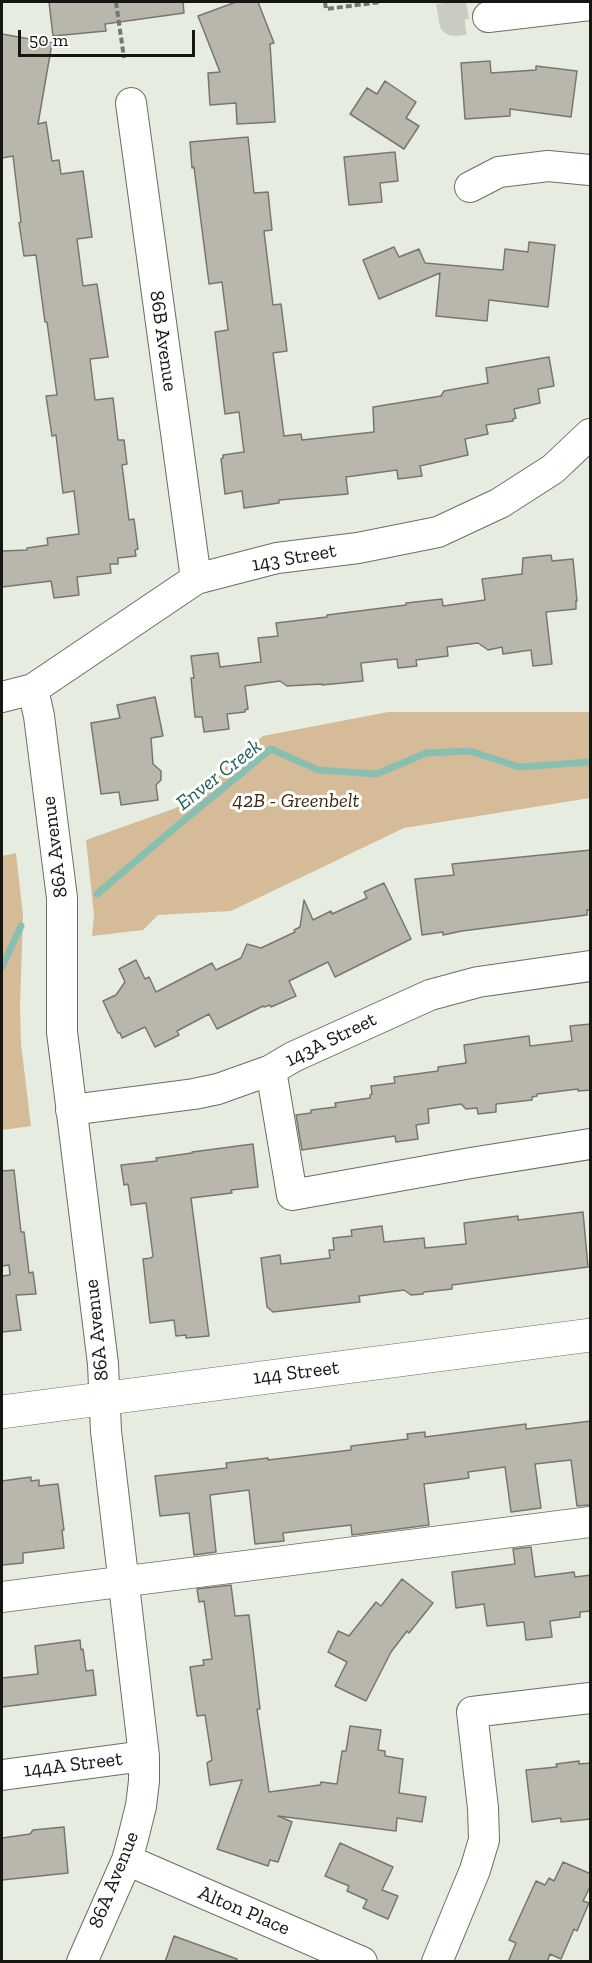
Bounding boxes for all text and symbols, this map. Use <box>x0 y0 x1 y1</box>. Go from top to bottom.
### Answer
scale bar <box>21 18 198 56</box>
text: 50 m <box>29 29 68 51</box>
street label: 86B Avenue <box>144 289 182 393</box>
street label: 143 Street <box>250 539 338 577</box>
water label: Enver Creek <box>171 734 267 816</box>
park label: 42B - Greenbelt <box>233 789 359 813</box>
street label: 86A Avenue <box>37 795 73 899</box>
street label: 143A Street <box>281 1008 381 1072</box>
street label: 86A Avenue <box>80 1278 114 1382</box>
street label: 144 Street <box>252 1356 340 1390</box>
street label: 144A Street <box>22 1747 124 1783</box>
street label: 86A Avenue <box>84 1828 144 1932</box>
street label: Alton Place <box>195 1881 293 1941</box>

